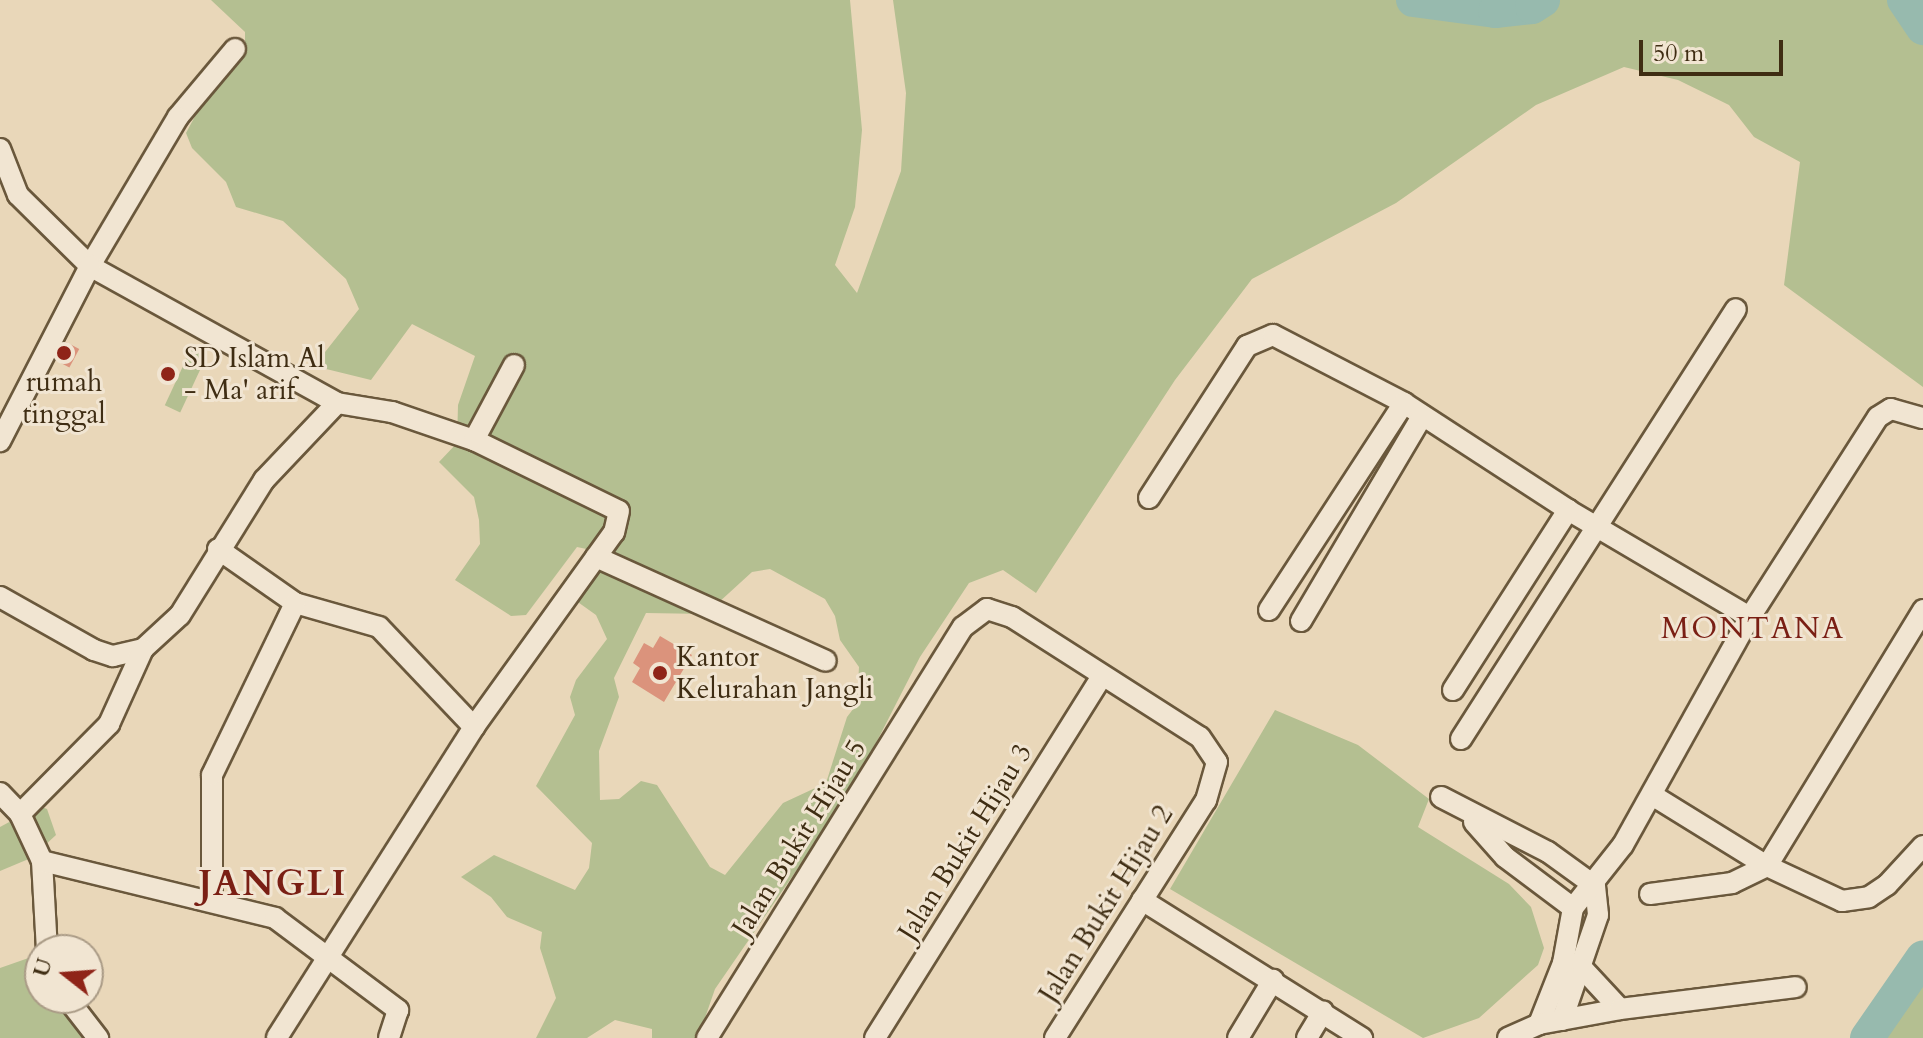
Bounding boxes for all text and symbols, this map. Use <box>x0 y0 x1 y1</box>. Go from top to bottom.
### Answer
scale bar <box>1643 24 1787 74</box>
text: 50 m <box>1653 37 1704 70</box>
place label: SD Islam Al - Ma' arif <box>184 341 325 407</box>
marker: rumah tinggal <box>55 344 73 362</box>
place label: rumah tinggal <box>22 365 106 431</box>
marker: SD Islam Al - Ma' arif <box>159 365 177 383</box>
district label: MONTANA <box>1661 611 1845 647</box>
place label: Kantor Kelurahan Jangli <box>676 640 873 706</box>
marker: Kantor Kelurahan Jangli <box>651 664 669 682</box>
street label: Jalan Bukit Hijau 5 <box>725 733 873 943</box>
street label: Jalan Bukit Hijau 3 <box>891 737 1039 947</box>
street label: Jalan Bukit Hijau 2 <box>1032 799 1180 1009</box>
district label: JANGLI <box>199 862 347 906</box>
north arrow <box>24 934 104 1014</box>
text: U <box>26 955 60 981</box>

